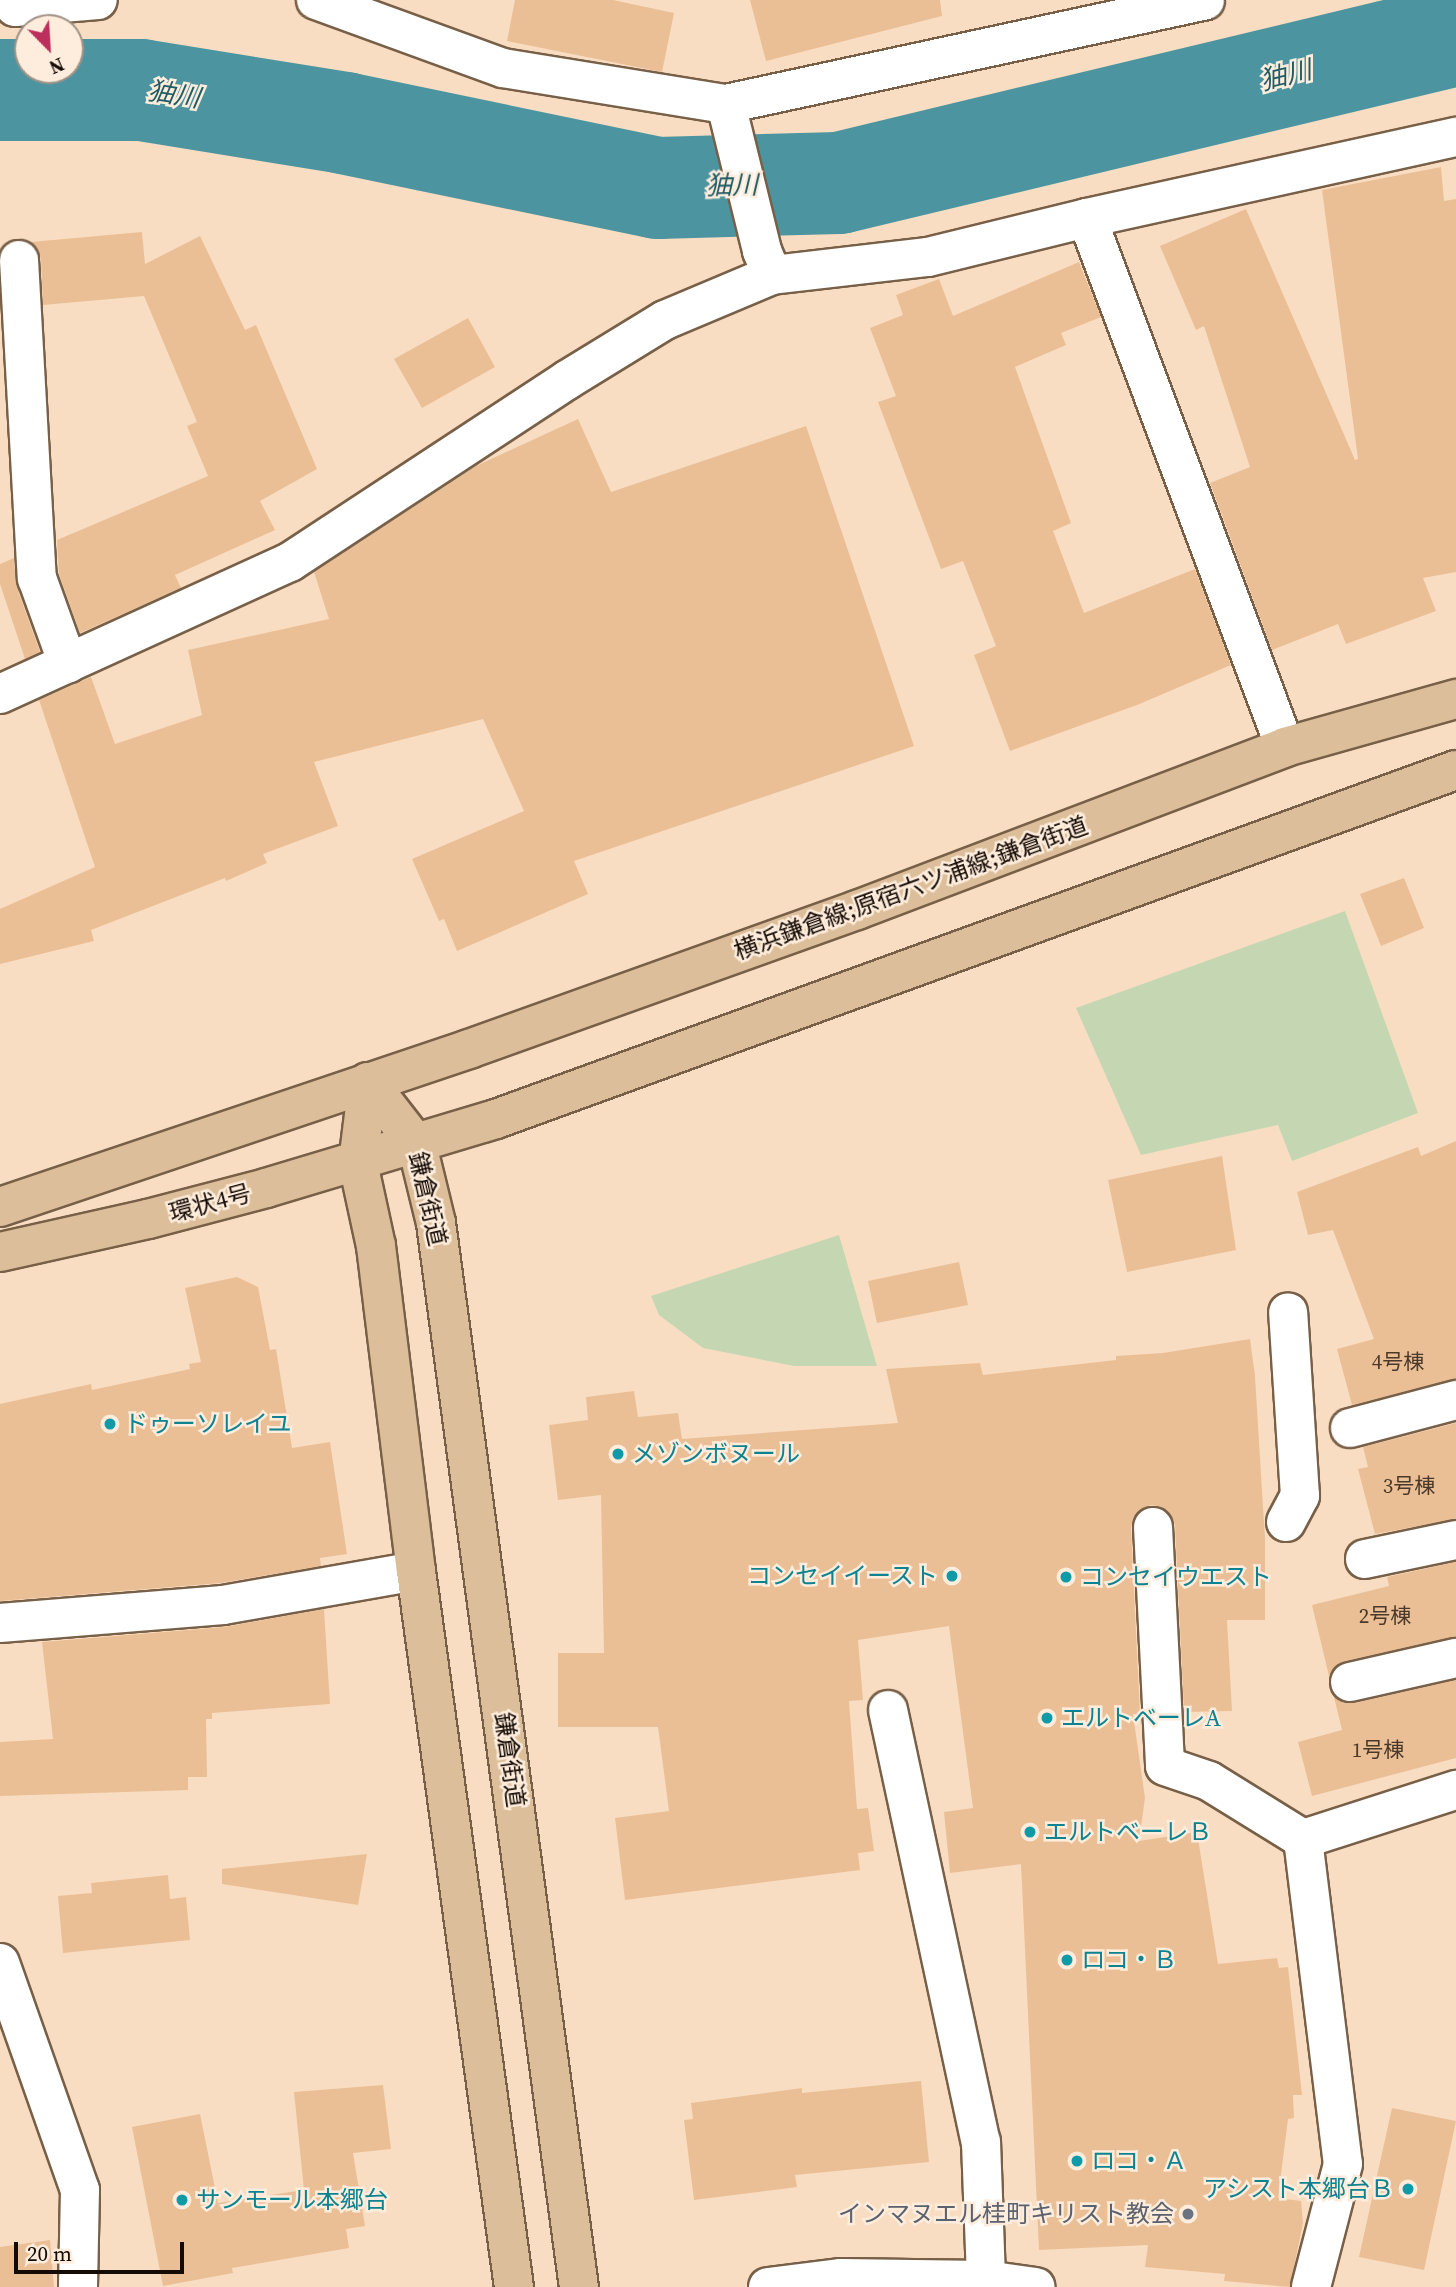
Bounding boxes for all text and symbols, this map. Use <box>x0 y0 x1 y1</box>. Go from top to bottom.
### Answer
north arrow <box>14 14 84 84</box>
text: N <box>45 52 68 81</box>
water label: 㹨川 <box>1257 55 1315 97</box>
water label: 㹨川 <box>146 76 202 114</box>
water label: 㹨川 <box>706 170 758 202</box>
street label: 横浜鎌倉線;原宿六ツ浦線;鎌倉街道 <box>730 810 1092 966</box>
street label: 鎌倉街道 <box>403 1149 453 1249</box>
street label: 環状4号 <box>166 1178 254 1228</box>
house number: 4号棟 <box>1372 1349 1424 1375</box>
place label: ドゥーソレイユ <box>124 1410 292 1438</box>
marker: ドゥーソレイユ <box>102 1416 118 1432</box>
place label: メゾンボヌール <box>632 1440 800 1468</box>
marker: メゾンボヌール <box>610 1446 626 1462</box>
house number: 3号棟 <box>1383 1473 1435 1499</box>
place label: コンセイイースト <box>746 1562 938 1590</box>
place label: コンセイウエスト <box>1080 1563 1272 1591</box>
marker: コンセイイースト <box>944 1568 960 1584</box>
marker: コンセイウエスト <box>1058 1569 1074 1585</box>
house number: 2号棟 <box>1359 1603 1411 1629</box>
place label: エルトベーレA <box>1061 1704 1221 1732</box>
street label: 鎌倉街道 <box>489 1710 531 1810</box>
marker: エルトベーレA <box>1039 1710 1055 1726</box>
house number: 1号棟 <box>1352 1737 1404 1763</box>
place label: エルトベーレＢ <box>1044 1818 1212 1846</box>
marker: エルトベーレＢ <box>1022 1824 1038 1840</box>
place label: ロコ・Ｂ <box>1081 1946 1177 1974</box>
marker: ロコ・Ｂ <box>1059 1952 1075 1968</box>
place label: ロコ・Ａ <box>1091 2147 1187 2175</box>
marker: ロコ・Ａ <box>1069 2153 1085 2169</box>
place label: アシスト本郷台Ｂ <box>1202 2175 1394 2203</box>
marker: アシスト本郷台Ｂ <box>1400 2181 1416 2197</box>
place label: サンモール本郷台 <box>196 2186 388 2214</box>
marker: サンモール本郷台 <box>174 2192 190 2208</box>
place label: インマヌエル桂町キリスト教会 <box>838 2200 1174 2228</box>
marker: インマヌエル桂町キリスト教会 <box>1180 2206 1196 2222</box>
scale bar <box>18 2228 187 2272</box>
text: 20 m <box>27 2239 72 2268</box>

